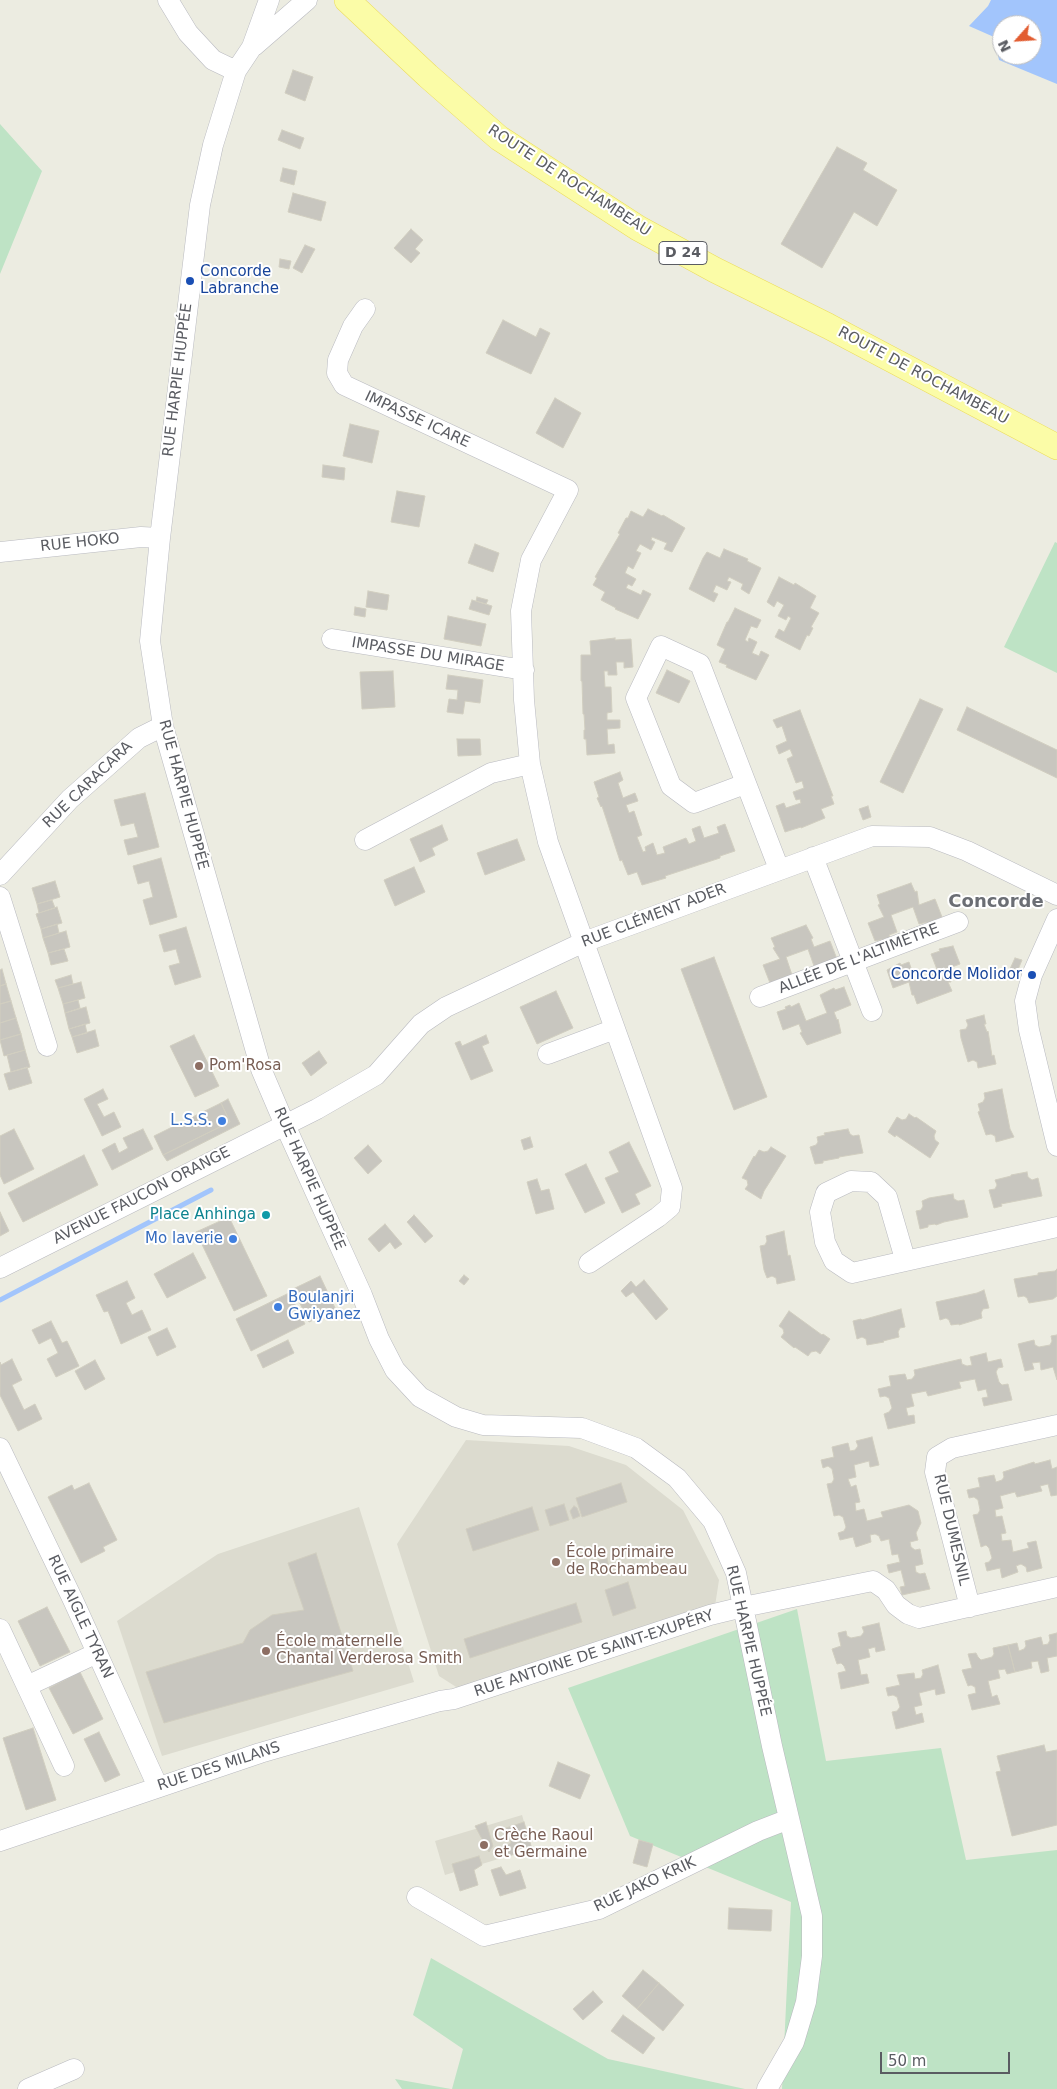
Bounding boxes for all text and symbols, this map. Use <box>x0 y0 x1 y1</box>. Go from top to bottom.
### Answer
north arrow <box>992 15 1042 65</box>
text: N <box>995 37 1014 55</box>
street label: ROUTE DE ROCHAMBEAU <box>484 122 654 240</box>
road number: D 24 <box>659 242 707 264</box>
place label: Concorde Labranche <box>200 263 279 298</box>
marker: Concorde Labranche <box>184 275 196 287</box>
street label: RUE HARPIE HUPPÉE <box>160 302 196 458</box>
street label: ROUTE DE ROCHAMBEAU <box>835 323 1011 429</box>
street label: IMPASSE ICARE <box>362 388 472 452</box>
street label: RUE HOKO <box>39 530 121 556</box>
street label: IMPASSE DU MIRAGE <box>350 634 506 676</box>
street label: RUE HARPIE HUPPÉE <box>154 718 212 872</box>
street label: RUE CARACARA <box>40 738 136 832</box>
street label: RUE CLÉMENT ADER <box>579 880 729 952</box>
district label: Concorde <box>948 891 1044 913</box>
street label: ALLÉE DE L'ALTIMÈTRE <box>776 920 942 998</box>
place label: Concorde Molidor <box>891 966 1022 984</box>
marker: Concorde Molidor <box>1026 969 1038 981</box>
place label: Pom'Rosa <box>209 1057 281 1075</box>
marker: Pom'Rosa <box>193 1060 205 1072</box>
street label: RUE HARPIE HUPPÉE <box>269 1105 349 1253</box>
place label: L.S.S. <box>170 1112 212 1130</box>
marker: L.S.S. <box>216 1115 228 1127</box>
street label: AVENUE FAUCON ORANGE <box>50 1143 234 1249</box>
place label: Place Anhinga <box>150 1206 256 1224</box>
marker: Place Anhinga <box>260 1209 272 1221</box>
place label: Mo laverie <box>145 1230 223 1248</box>
marker: Mo laverie <box>227 1233 239 1245</box>
place label: Boulanjri Gwiyanez <box>288 1289 361 1324</box>
marker: Boulanjri Gwiyanez <box>272 1301 284 1313</box>
street label: RUE DUMESNIL <box>929 1472 973 1588</box>
place label: École primaire de Rochambeau <box>566 1544 687 1579</box>
street label: RUE AIGLE TYRAN <box>43 1552 117 1682</box>
marker: École primaire de Rochambeau <box>550 1556 562 1568</box>
street label: RUE HARPIE HUPPÉE <box>722 1564 774 1718</box>
street label: RUE ANTOINE DE SAINT-EXUPÉRY <box>472 1607 716 1701</box>
place label: École maternelle Chantal Verderosa Smith <box>276 1633 462 1668</box>
marker: École maternelle Chantal Verderosa Smith <box>260 1645 272 1657</box>
street label: RUE DES MILANS <box>155 1739 283 1795</box>
place label: Crèche Raoul et Germaine <box>494 1827 593 1862</box>
marker: Crèche Raoul et Germaine <box>478 1839 490 1851</box>
street label: RUE JAKO KRIK <box>591 1854 699 1916</box>
scale bar <box>882 2042 1012 2074</box>
text: 50 m <box>888 2052 926 2070</box>

